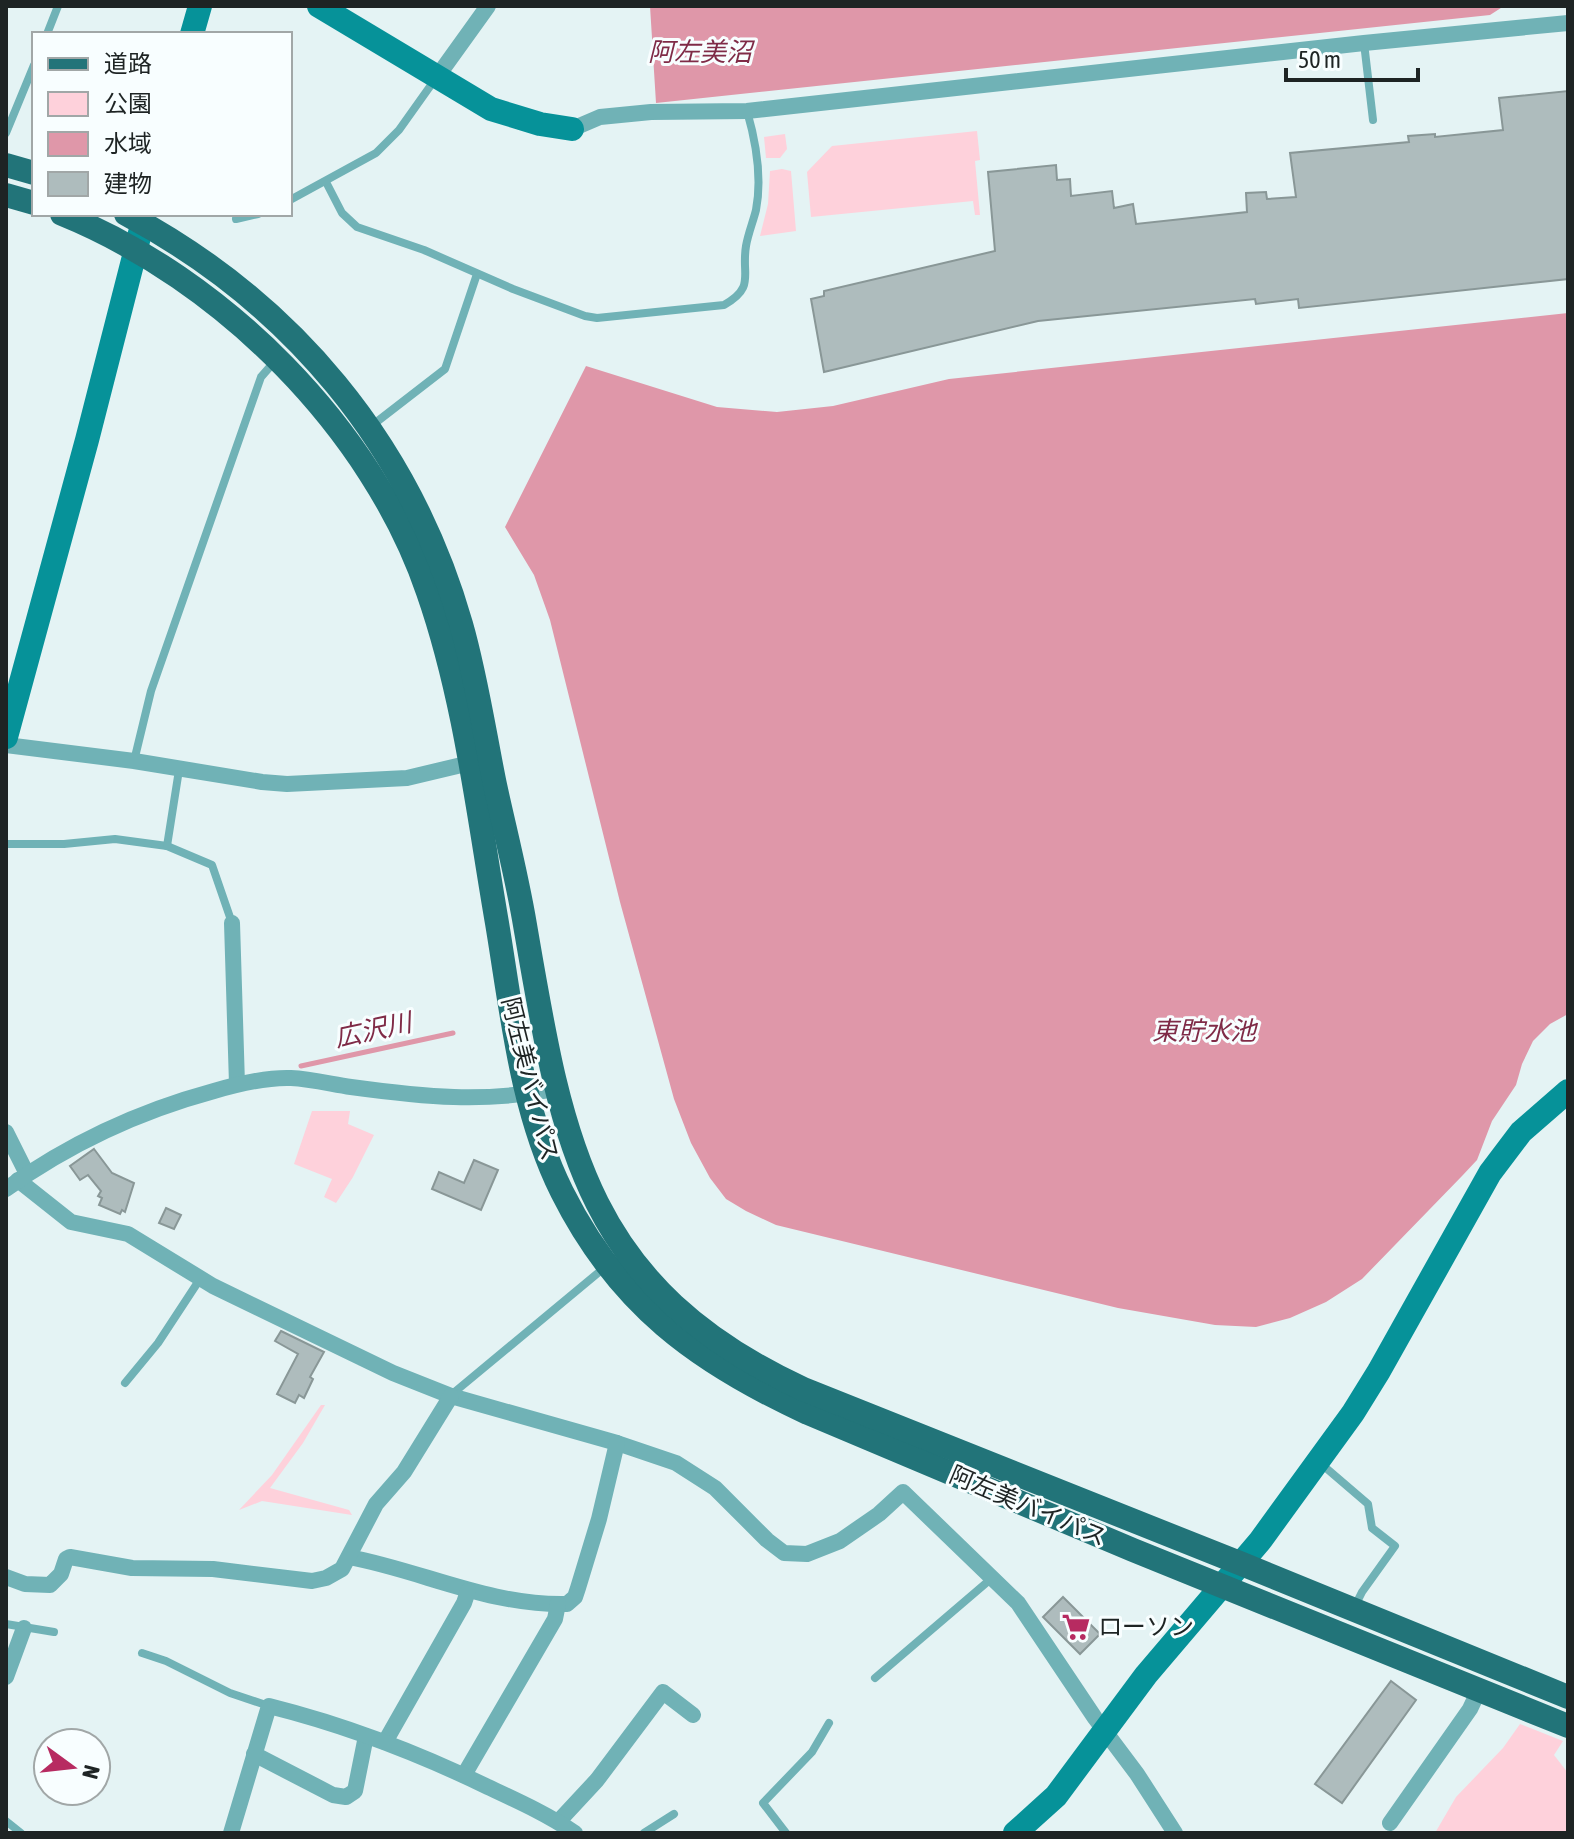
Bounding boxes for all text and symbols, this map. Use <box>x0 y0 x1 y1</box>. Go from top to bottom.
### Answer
legend <box>32 32 292 216</box>
scale bar <box>1286 32 1418 82</box>
water label: 阿左美沼 <box>648 37 756 67</box>
text: 50 m <box>1298 46 1341 73</box>
text: 道路 <box>104 50 152 77</box>
text: 公園 <box>104 90 152 117</box>
text: 水域 <box>104 130 152 157</box>
text: 建物 <box>104 170 152 197</box>
street label: 阿左美バイパス <box>497 994 564 1163</box>
water label: 広沢川 <box>332 1007 417 1053</box>
water label: 東貯水池 <box>1152 1016 1259 1046</box>
street label: 阿左美バイパス <box>946 1460 1111 1551</box>
supermarket icon: ローソン <box>1061 1612 1091 1642</box>
place label: ローソン <box>1098 1613 1194 1640</box>
north arrow <box>32 1727 112 1807</box>
text: N <box>77 1763 106 1782</box>

